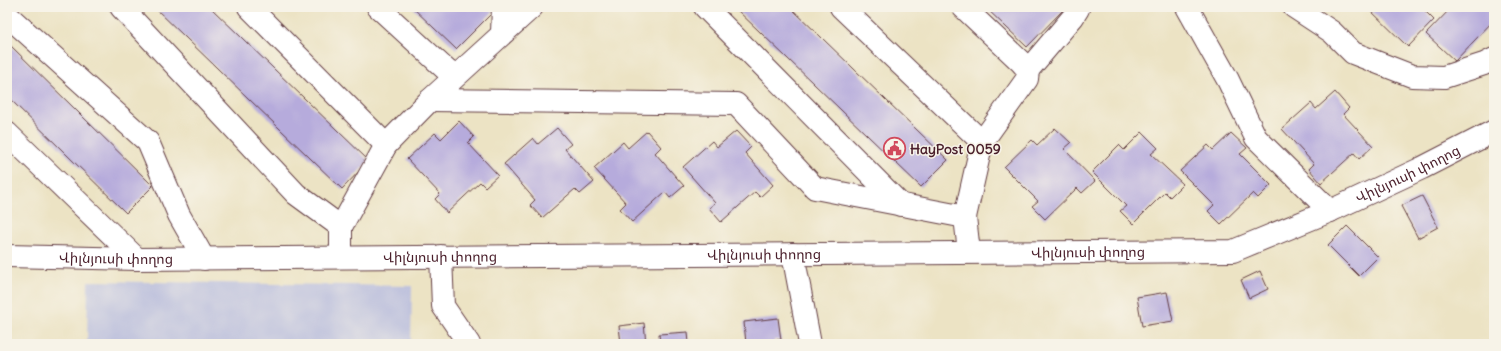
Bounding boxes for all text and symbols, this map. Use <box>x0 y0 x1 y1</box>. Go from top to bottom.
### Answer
public building icon: HayPost 0059 <box>882 136 908 162</box>
place label: HayPost 0059 <box>910 140 1001 158</box>
street label: Վիլնյուսի փողոց <box>1352 141 1463 207</box>
street label: Վիլնյուսի փողոց <box>1031 243 1145 261</box>
street label: Վիլնյուսի փողոց <box>707 245 821 264</box>
street label: Վիլնյուսի փողոց <box>383 247 497 266</box>
street label: Վիլնյուսի փողոց <box>59 248 173 268</box>

